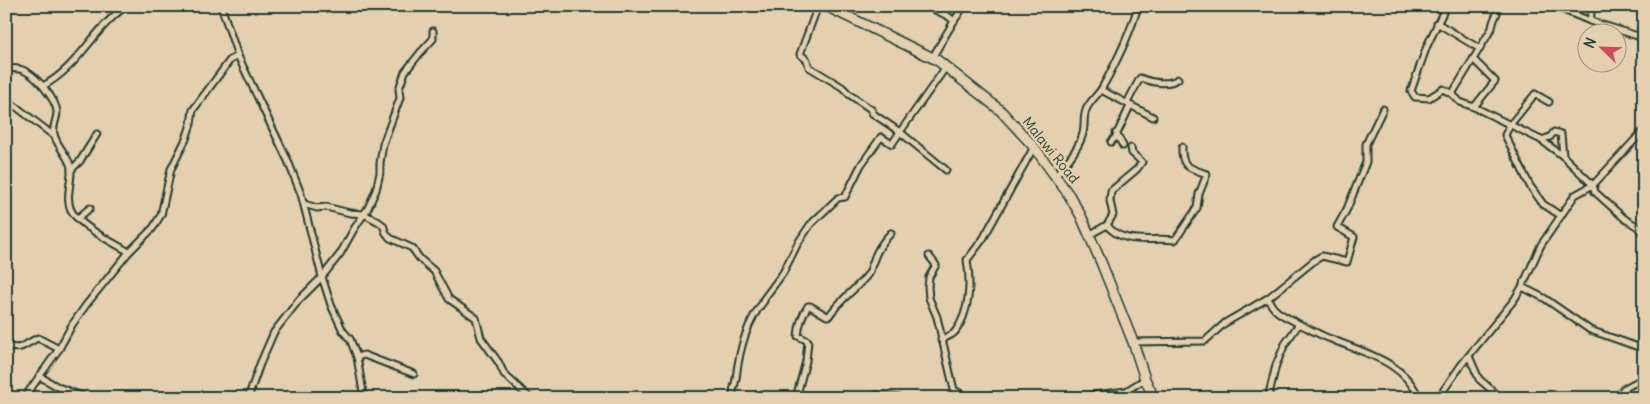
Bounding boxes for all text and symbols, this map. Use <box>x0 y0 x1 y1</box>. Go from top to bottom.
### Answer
north arrow <box>1578 22 1628 72</box>
text: N <box>1580 35 1600 51</box>
street label: Malawi Road <box>1019 113 1083 187</box>

